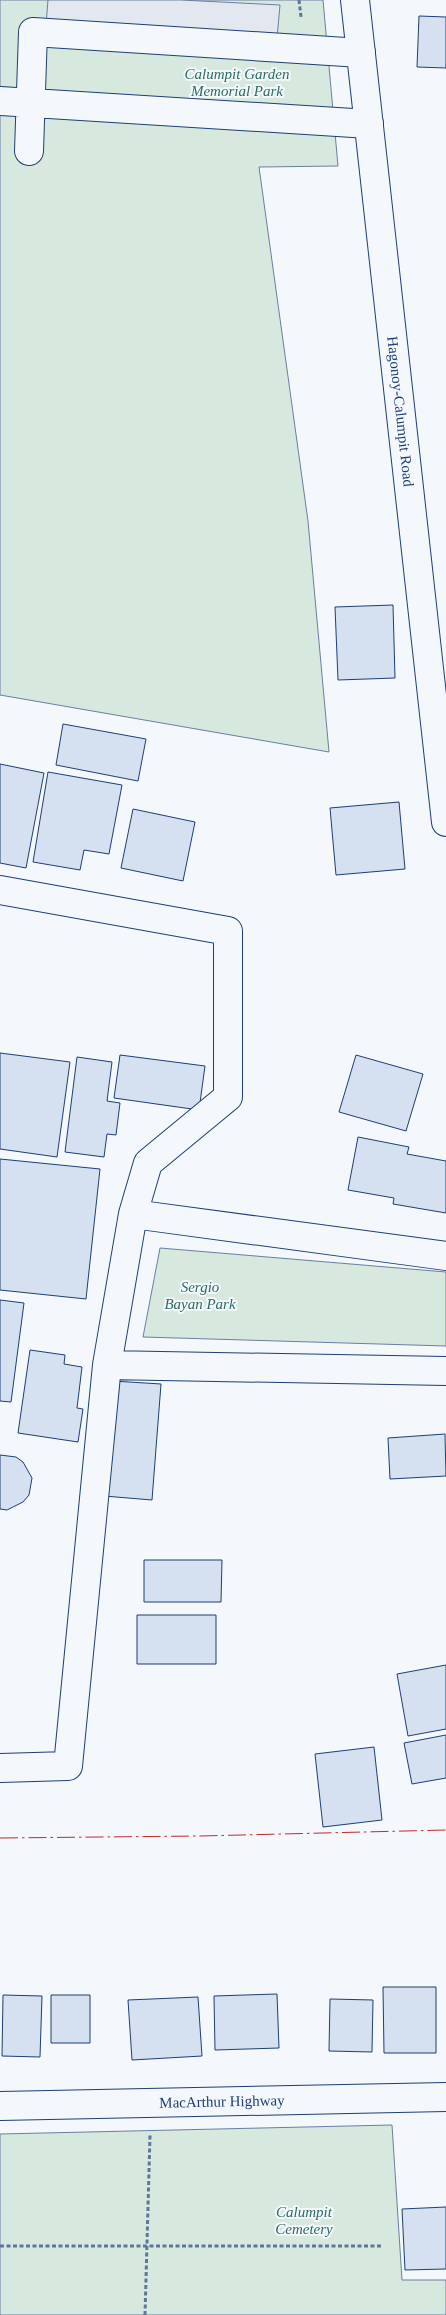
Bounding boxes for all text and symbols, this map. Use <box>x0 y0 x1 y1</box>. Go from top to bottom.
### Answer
park label: Calumpit Garden Memorial Park <box>185 66 289 99</box>
street label: Hagonoy-Calumpit Road <box>384 335 417 488</box>
park label: Sergio Bayan Park <box>164 1279 236 1312</box>
street label: MacArthur Highway <box>159 2092 285 2111</box>
park label: Calumpit Cemetery <box>275 2204 333 2237</box>

